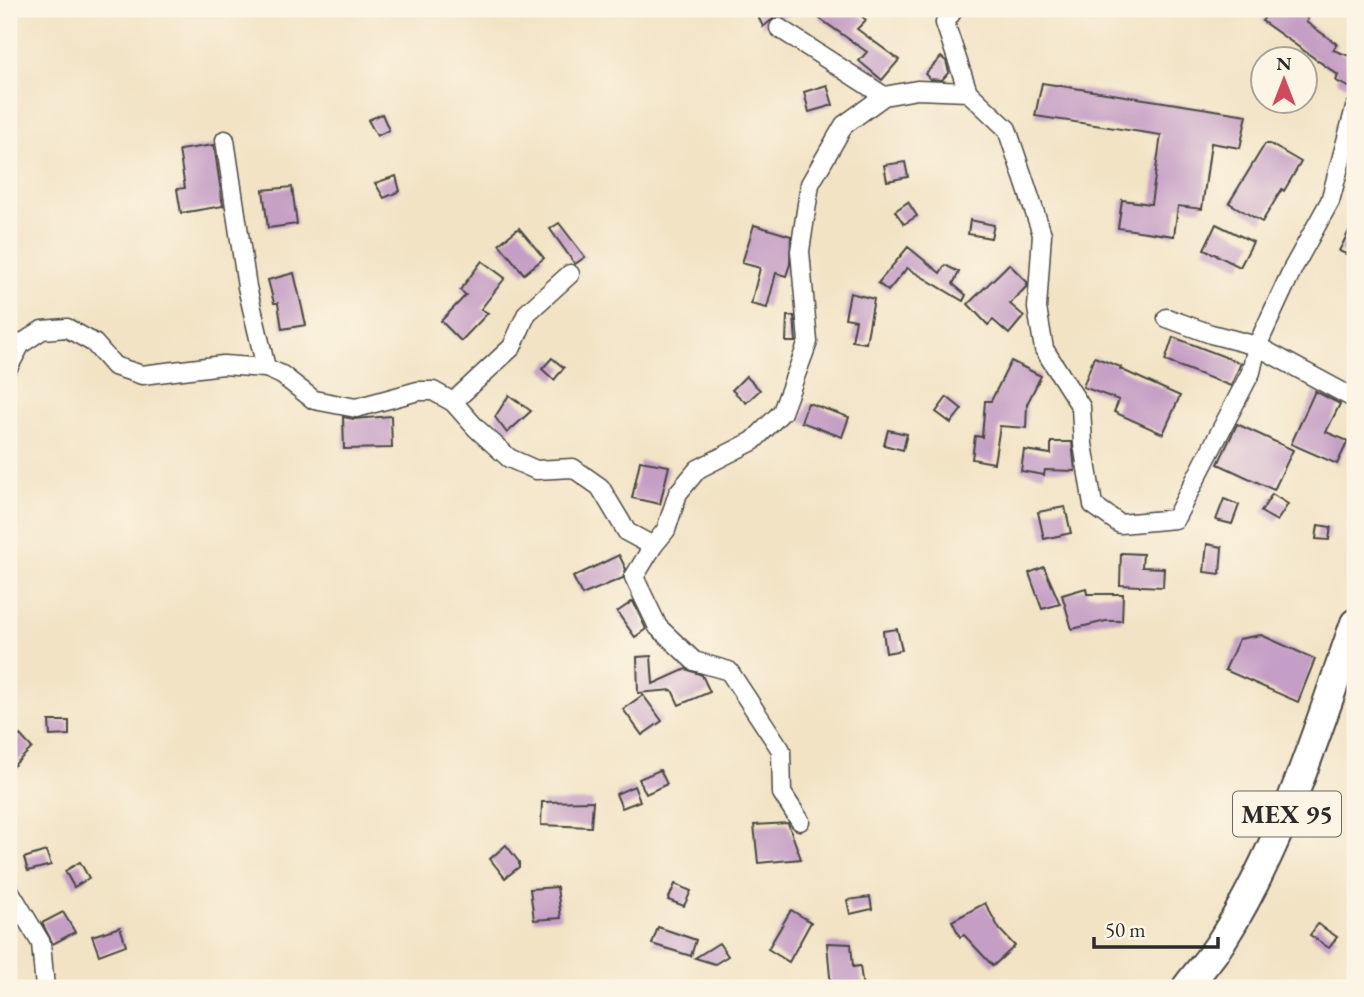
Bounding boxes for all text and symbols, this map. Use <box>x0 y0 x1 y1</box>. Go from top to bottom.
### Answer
north arrow <box>1248 46 1318 116</box>
text: N <box>1276 51 1292 76</box>
road number: MEX 95 <box>1233 792 1341 836</box>
scale bar <box>1094 906 1219 950</box>
text: 50 m <box>1105 916 1146 943</box>

